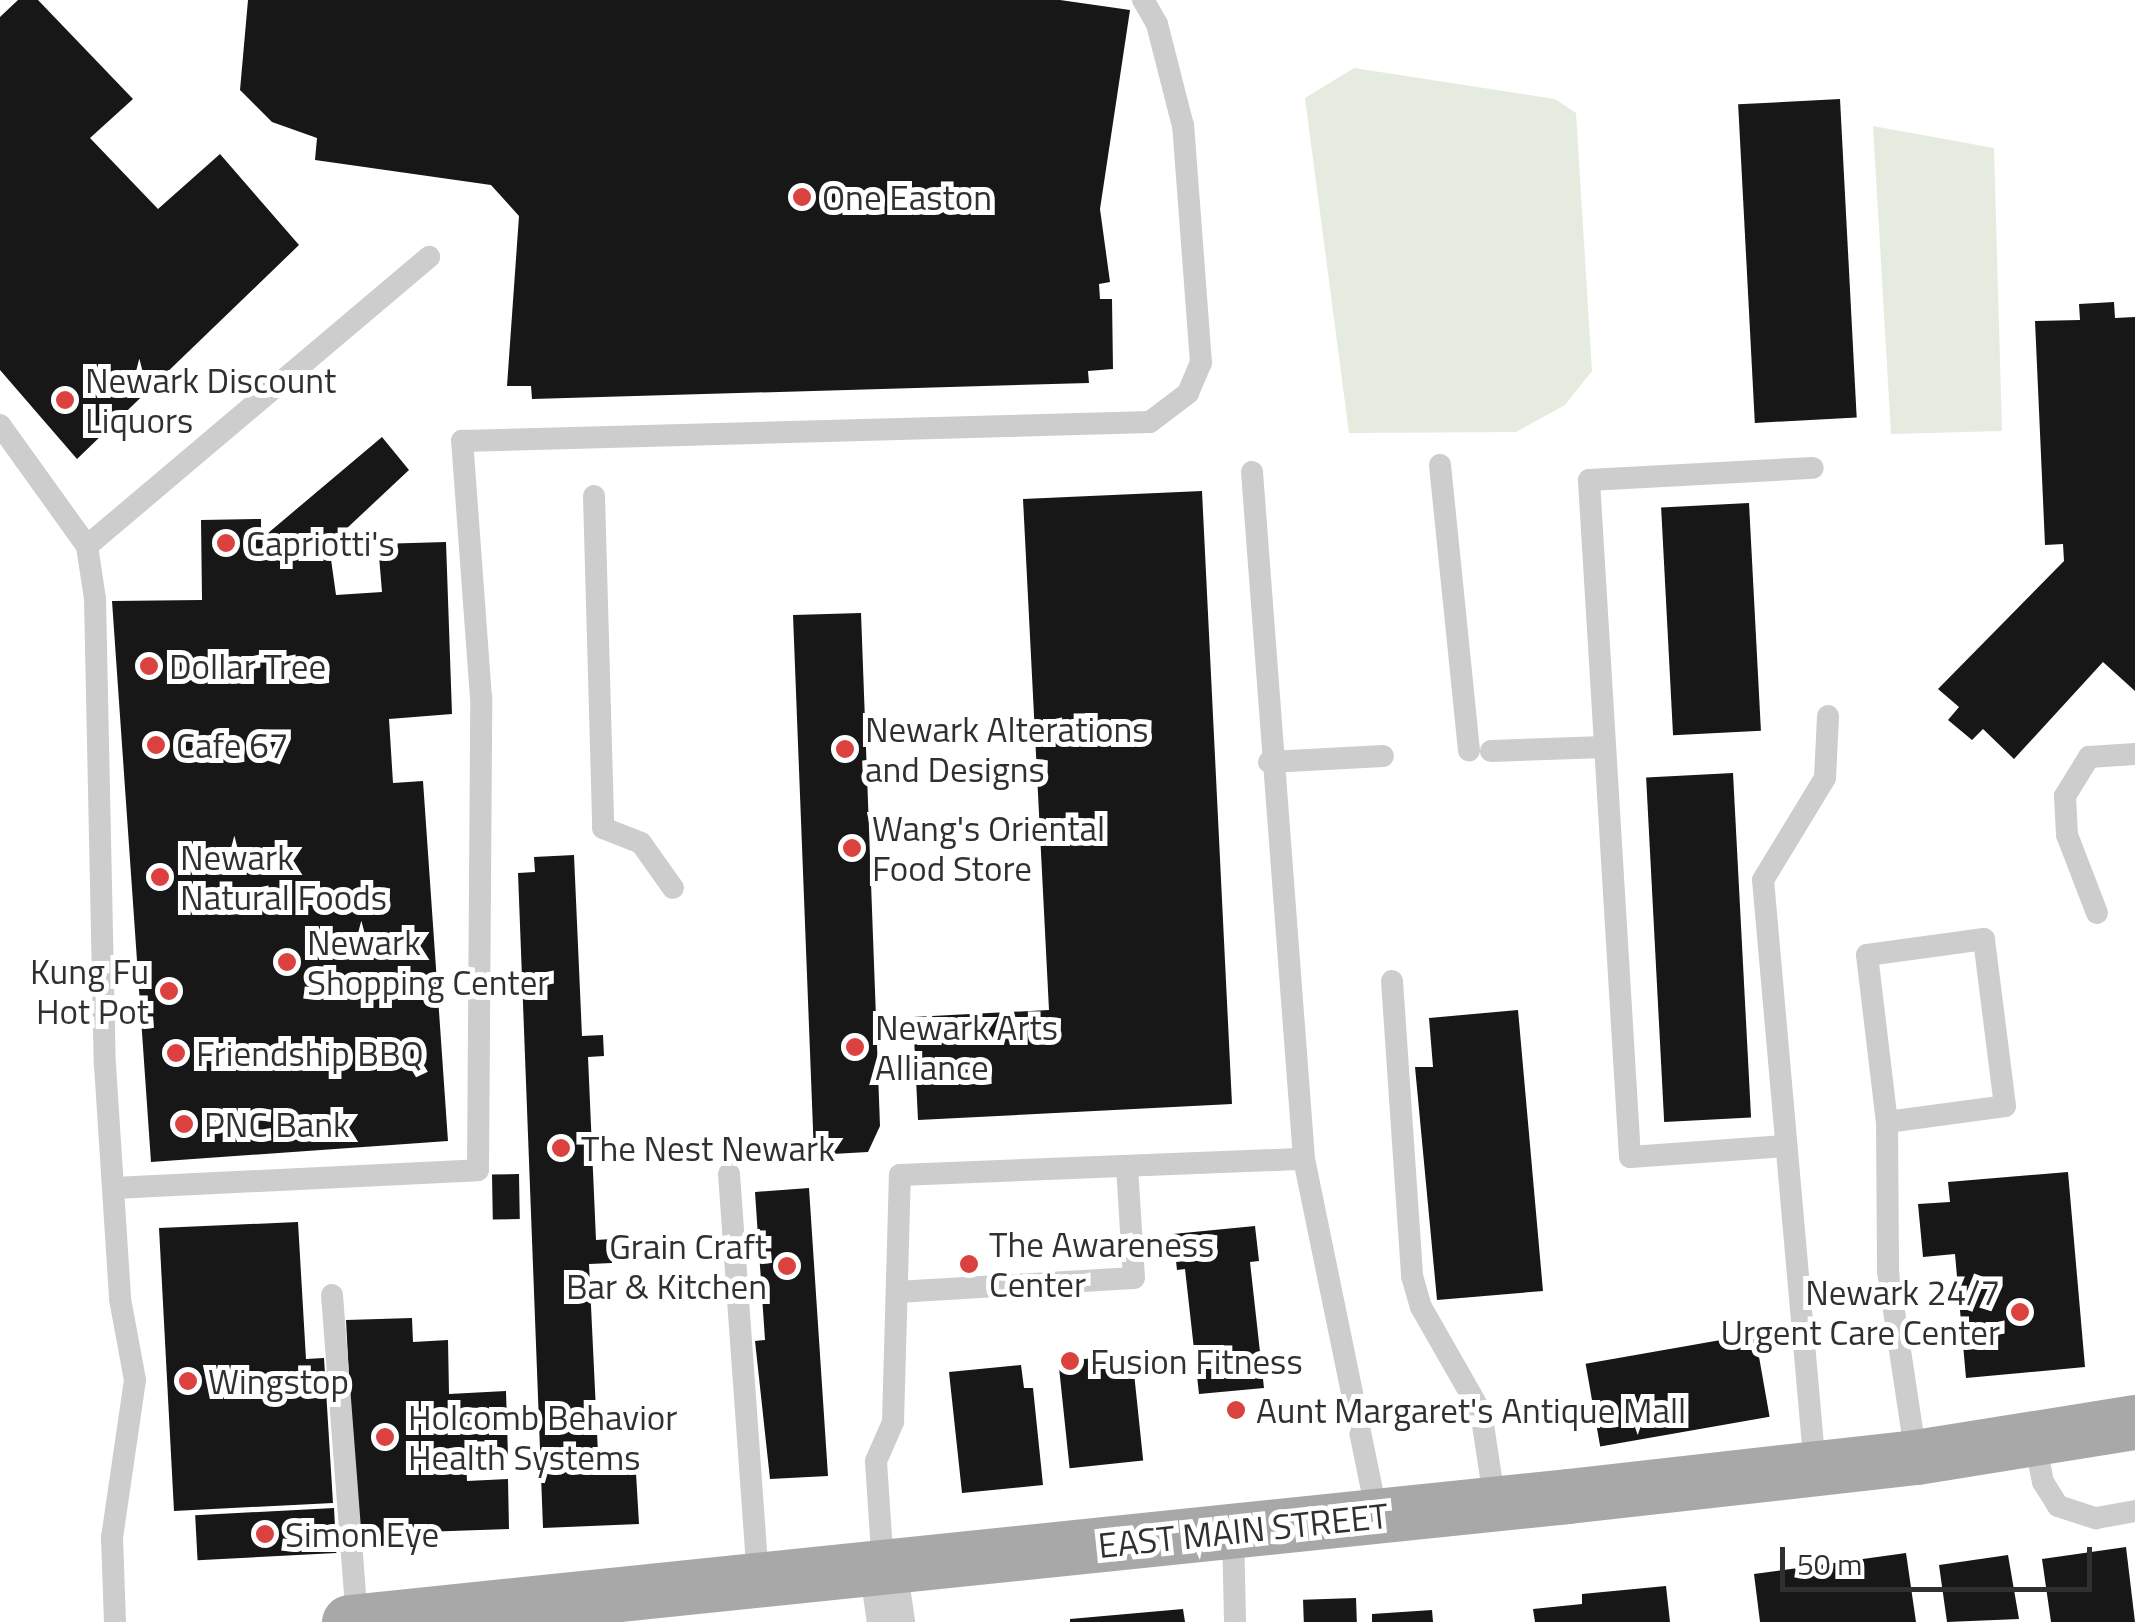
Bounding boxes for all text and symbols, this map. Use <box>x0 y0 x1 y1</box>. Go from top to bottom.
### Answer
place label: One Easton <box>822 176 992 218</box>
marker: One Easton <box>791 186 813 208</box>
place label: Newark Discount Liquors <box>85 359 336 441</box>
marker: Newark Discount Liquors <box>54 389 76 411</box>
place label: Capriotti's <box>246 522 395 564</box>
marker: Capriotti's <box>215 532 237 554</box>
place label: Dollar Tree <box>169 645 326 687</box>
marker: Dollar Tree <box>138 655 160 677</box>
place label: Newark Alterations and Designs <box>865 708 1149 790</box>
place label: Cafe 67 <box>176 724 288 766</box>
marker: Cafe 67 <box>145 734 167 756</box>
marker: Newark Alterations and Designs <box>834 738 856 760</box>
place label: Wang's Oriental Food Store <box>872 807 1105 889</box>
place label: Newark Natural Foods <box>180 836 387 918</box>
marker: Wang's Oriental Food Store <box>841 837 863 859</box>
marker: Newark Natural Foods <box>149 866 171 888</box>
place label: Newark Shopping Center <box>307 921 549 1003</box>
place label: Kung Fu Hot Pot <box>30 950 149 1032</box>
marker: Newark Shopping Center <box>276 951 298 973</box>
marker: Kung Fu Hot Pot <box>158 980 180 1002</box>
place label: Newark Arts Alliance <box>875 1006 1058 1088</box>
place label: Friendship BBQ <box>196 1032 424 1074</box>
marker: Newark Arts Alliance <box>844 1036 866 1058</box>
marker: Friendship BBQ <box>165 1042 187 1064</box>
place label: PNC Bank <box>204 1103 350 1145</box>
marker: PNC Bank <box>173 1113 195 1135</box>
place label: The Nest Newark <box>581 1127 835 1169</box>
marker: The Nest Newark <box>550 1137 572 1159</box>
place label: The Awareness Center <box>989 1223 1214 1305</box>
place label: Grain Craft Bar & Kitchen <box>566 1225 767 1307</box>
marker: The Awareness Center <box>958 1253 980 1275</box>
marker: Grain Craft Bar & Kitchen <box>776 1255 798 1277</box>
place label: Newark 24/7 Urgent Care Center <box>1720 1271 2000 1353</box>
marker: Newark 24/7 Urgent Care Center <box>2009 1301 2031 1323</box>
place label: Fusion Fitness <box>1090 1340 1303 1382</box>
marker: Fusion Fitness <box>1059 1350 1081 1372</box>
place label: Wingstop <box>208 1360 349 1402</box>
marker: Wingstop <box>177 1370 199 1392</box>
place label: Aunt Margaret's Antique Mall <box>1256 1389 1686 1431</box>
place label: Holcomb Behavior Health Systems <box>408 1396 677 1478</box>
marker: Aunt Margaret's Antique Mall <box>1225 1399 1247 1421</box>
marker: Holcomb Behavior Health Systems <box>372 1424 398 1450</box>
street label: EAST MAIN STREET <box>1096 1494 1390 1566</box>
place label: Simon Eye <box>285 1513 439 1555</box>
marker: Simon Eye <box>254 1523 276 1545</box>
scale bar <box>1785 1527 2098 1589</box>
text: 50 m <box>1797 1541 1862 1587</box>

